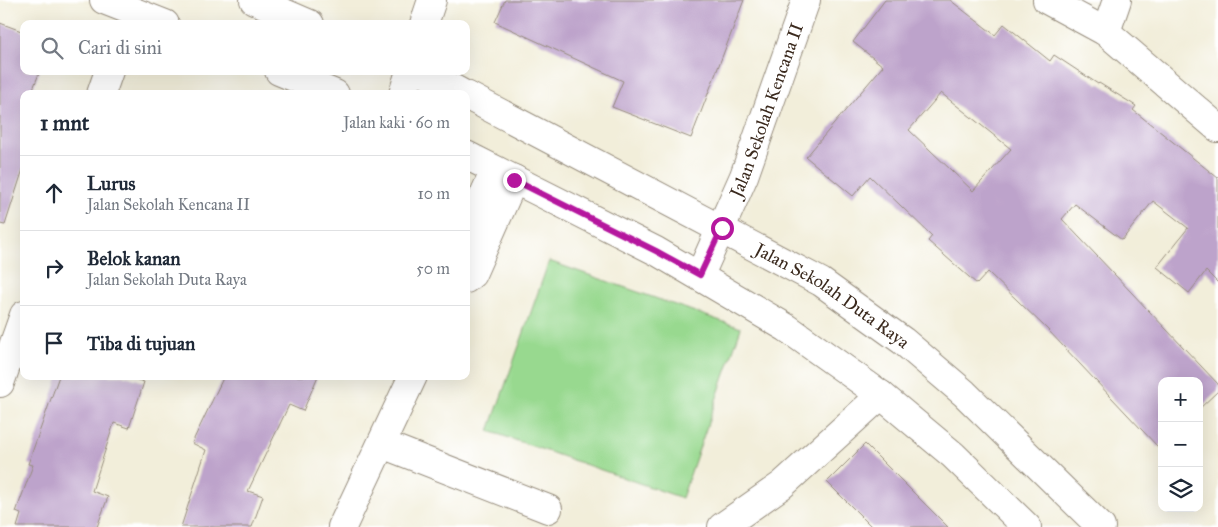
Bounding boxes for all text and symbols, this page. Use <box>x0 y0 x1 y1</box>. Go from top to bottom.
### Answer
search box <box>20 20 470 75</box>
street label: Jalan Sekolah Kencana II <box>724 20 808 203</box>
icon: search <box>38 34 66 62</box>
text: Cari di sini <box>78 36 162 59</box>
text: 1 mnt <box>40 110 89 136</box>
text: Jalan kaki · 60 m <box>343 113 450 132</box>
route end <box>503 169 526 192</box>
text: Lurus <box>87 172 135 195</box>
icon: ahead <box>40 179 68 207</box>
text: 10 m <box>418 184 450 203</box>
text: Jalan Sekolah Kencana II <box>87 195 250 214</box>
route start <box>711 217 734 240</box>
street label: Jalan Sekolah Duta Raya <box>749 237 915 353</box>
text: Belok kanan <box>87 247 181 270</box>
icon: right <box>40 254 68 282</box>
text: 50 m <box>416 259 450 278</box>
text: Jalan Sekolah Duta Raya <box>87 270 247 289</box>
icon: arrive <box>40 329 68 357</box>
text: Tiba di tujuan <box>87 332 195 355</box>
map controls <box>1158 377 1203 512</box>
button: + <box>1158 377 1203 422</box>
button: − <box>1158 422 1203 467</box>
button: layers <box>1158 467 1203 512</box>

